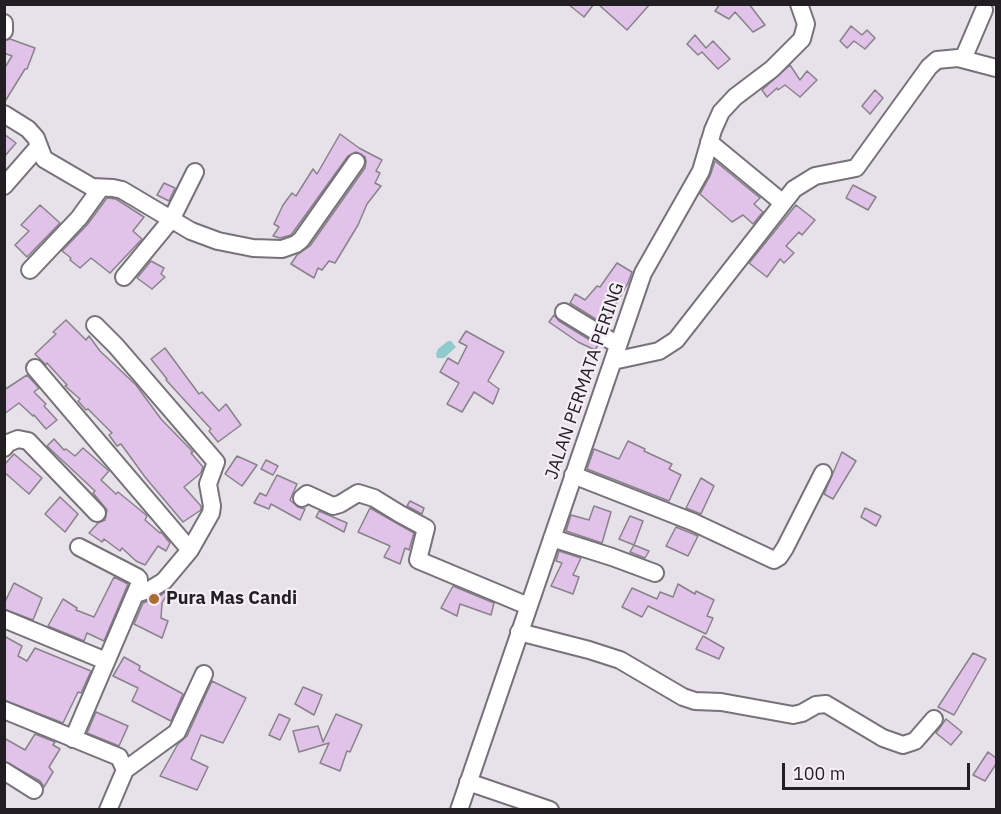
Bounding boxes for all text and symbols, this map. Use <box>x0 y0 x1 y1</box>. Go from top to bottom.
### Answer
street label: JALAN PERMATA PERING <box>541 280 629 482</box>
place label: Pura Mas Candi <box>166 588 297 610</box>
marker: Pura Mas Candi <box>147 592 161 606</box>
scale bar <box>785 751 972 789</box>
text: 100 m <box>793 762 845 785</box>

